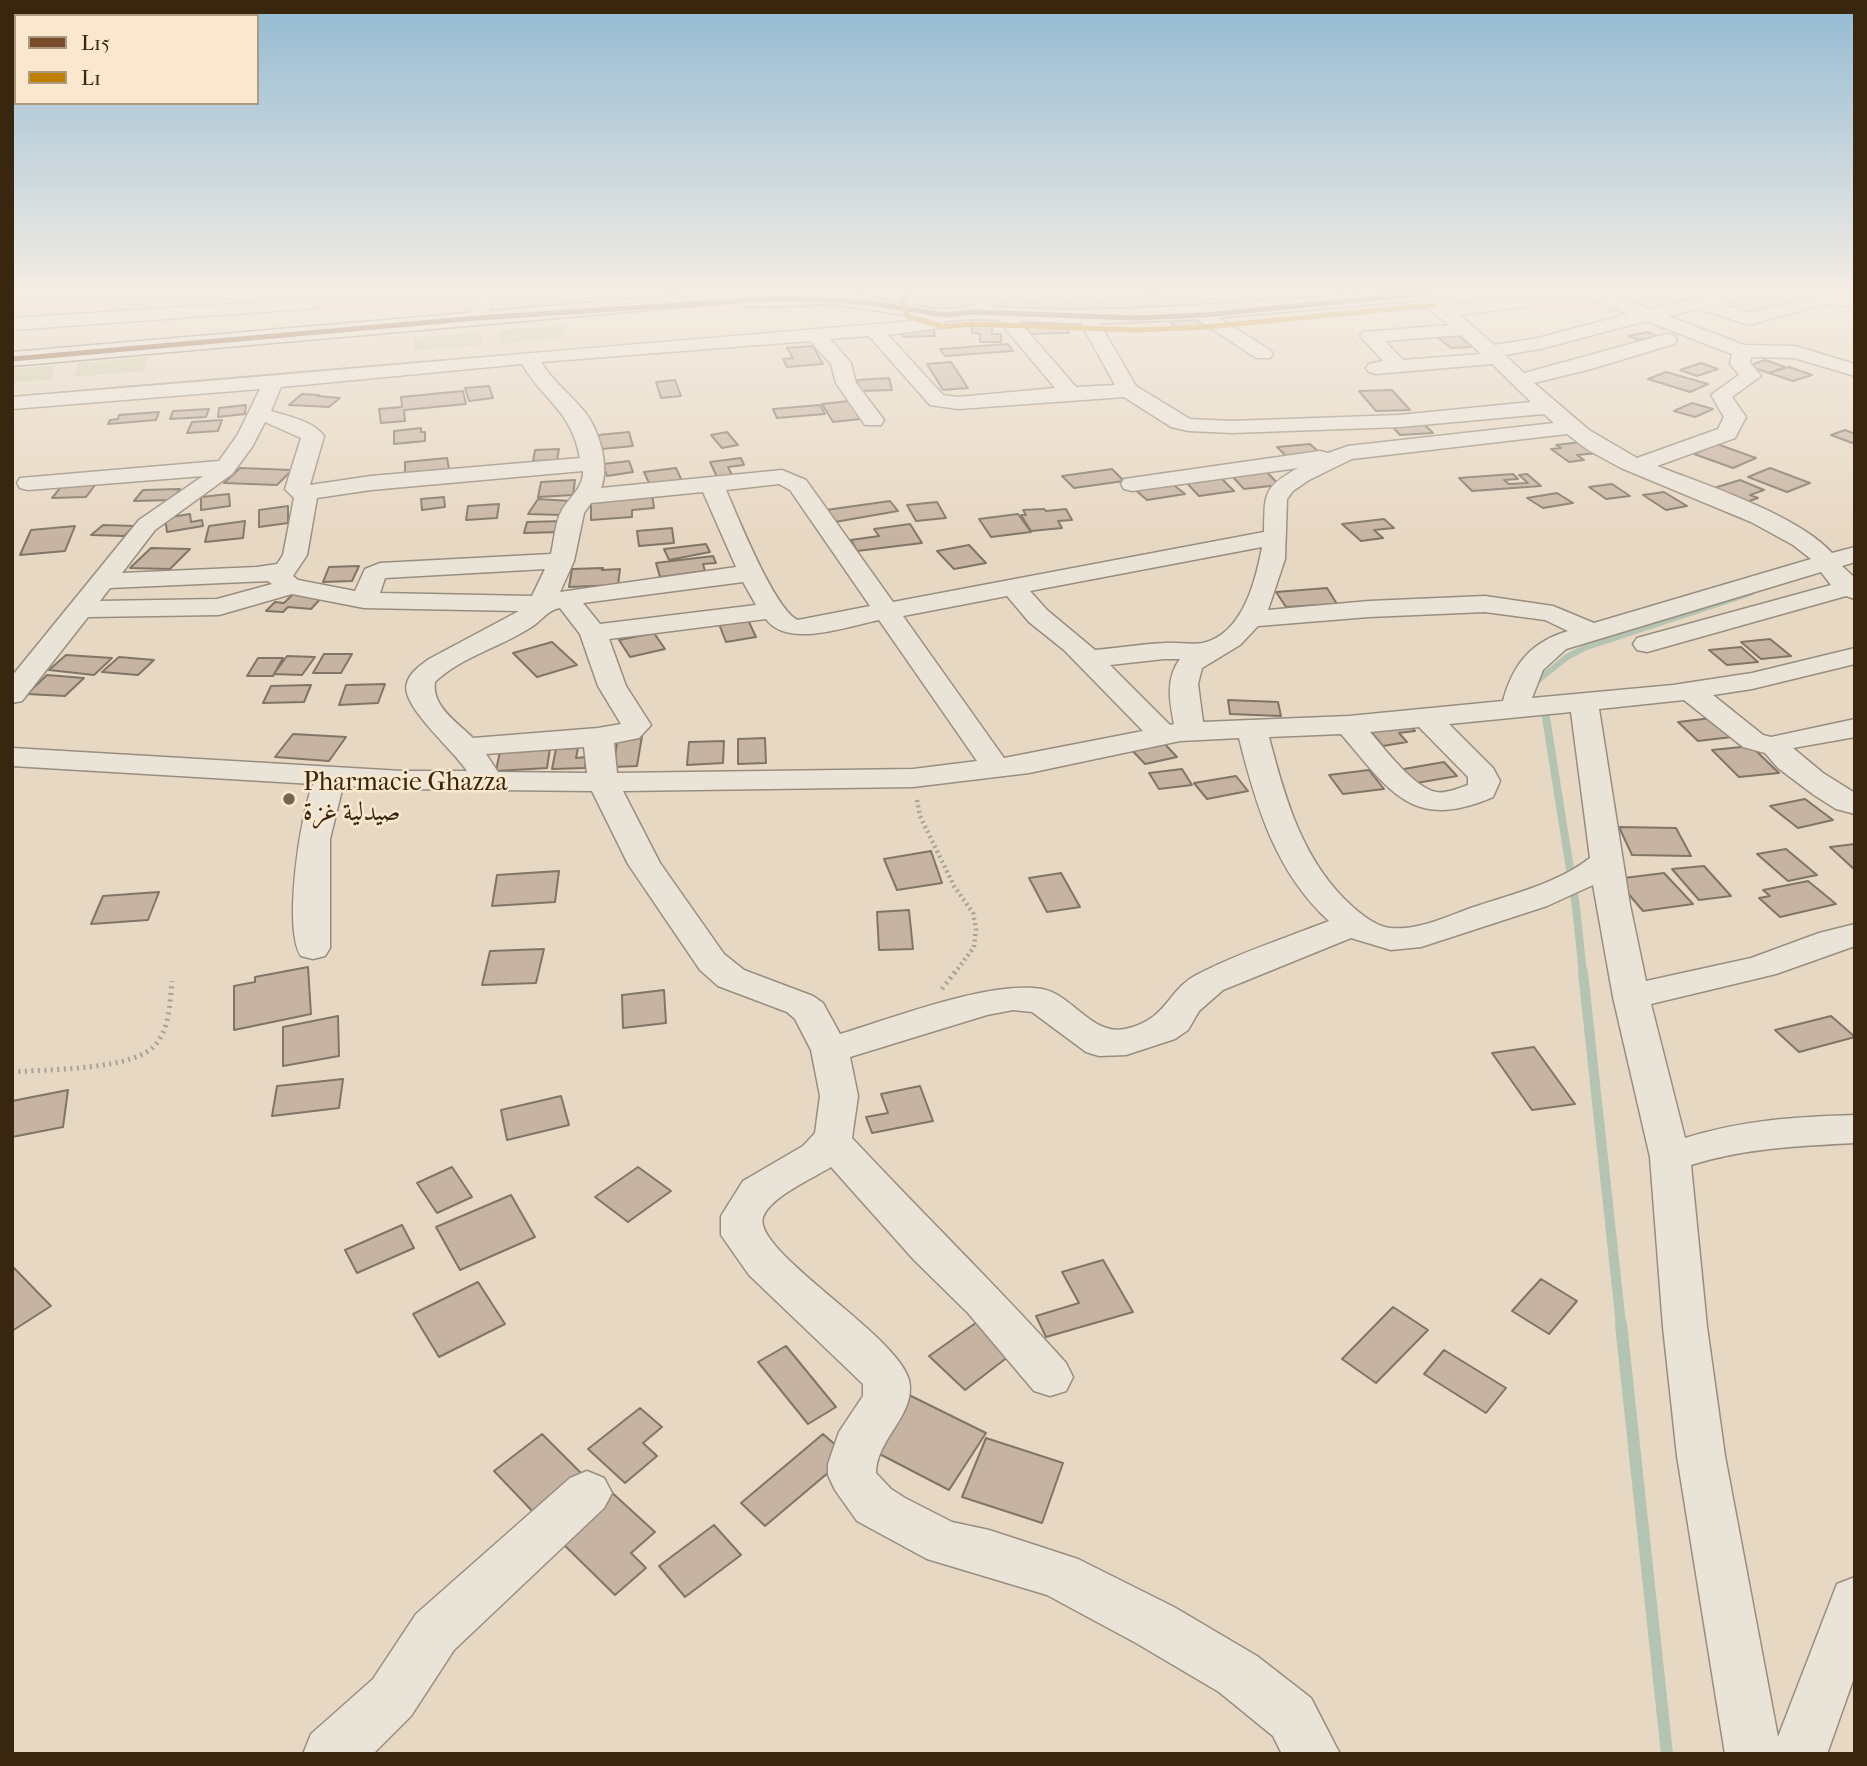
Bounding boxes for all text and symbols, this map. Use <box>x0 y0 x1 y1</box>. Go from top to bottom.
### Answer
legend <box>14 14 259 105</box>
text: L15 <box>81 31 110 55</box>
text: L1 <box>81 66 101 90</box>
place label: Pharmacie Ghazza صيدلية غزة <box>303 768 507 830</box>
marker: Pharmacie Ghazza صيدلية غزة <box>281 791 297 807</box>

